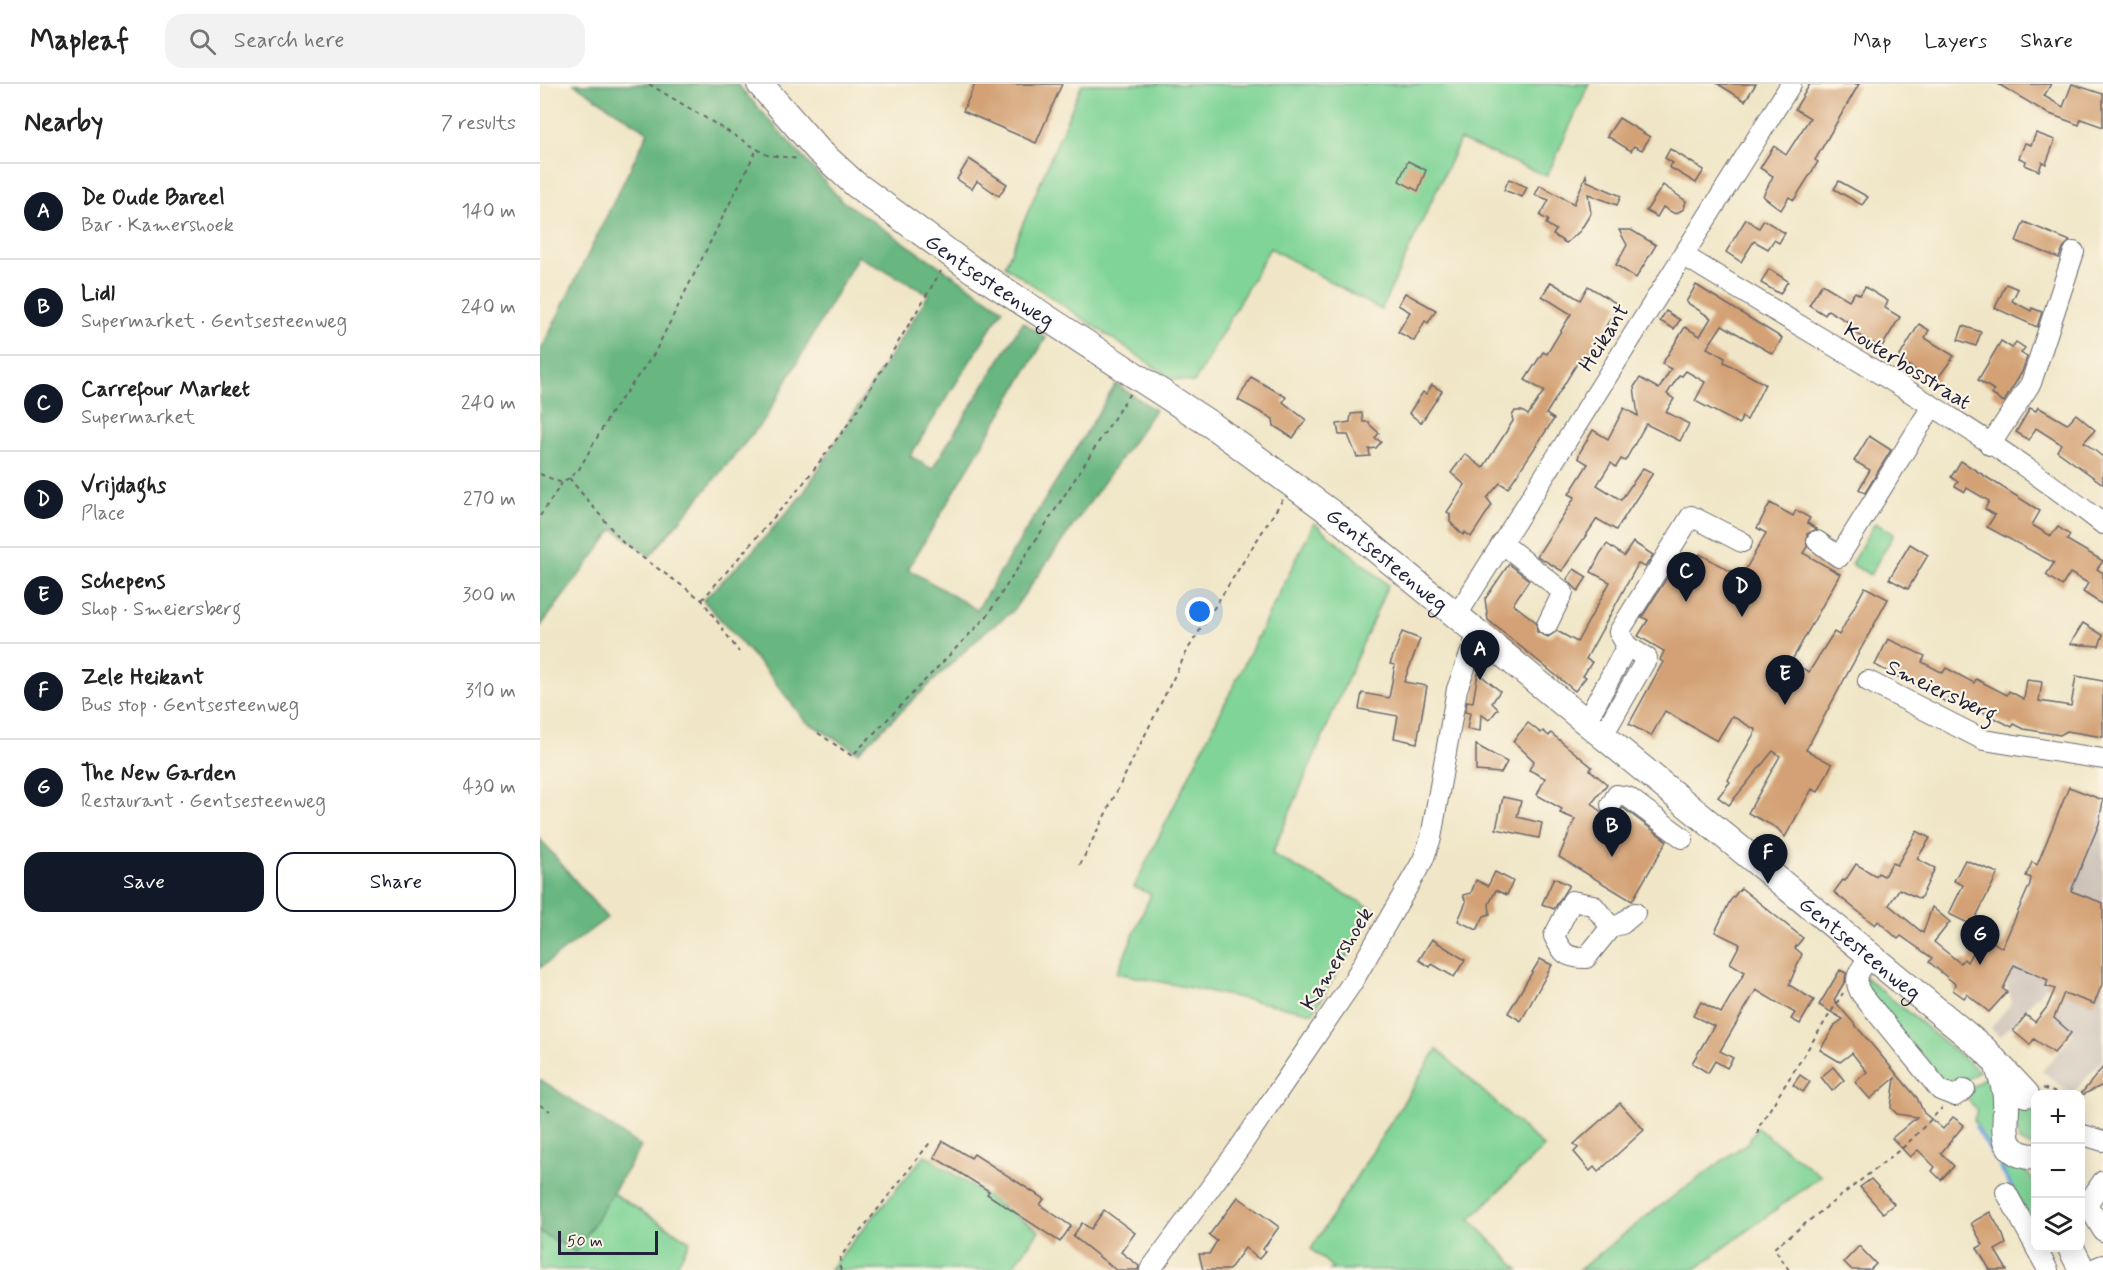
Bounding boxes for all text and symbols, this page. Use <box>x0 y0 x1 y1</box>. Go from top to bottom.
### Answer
search box <box>165 14 585 68</box>
text: Mapleaf <box>30 23 129 60</box>
icon: search <box>186 25 219 58</box>
text: Search here <box>234 27 344 55</box>
text: Map <box>1853 27 1891 55</box>
text: Layers <box>1924 27 1987 55</box>
text: Share <box>2020 27 2073 55</box>
text: Nearby <box>24 106 103 140</box>
text: 7 results <box>441 110 516 137</box>
text: De Oude Bareel <box>81 184 225 212</box>
text: A <box>37 198 50 225</box>
text: 140 m <box>462 198 516 225</box>
text: Bar · Kamershoek <box>81 212 234 239</box>
street label: Gentsesteenweg <box>919 228 1059 338</box>
text: Lidl <box>81 280 115 308</box>
text: B <box>37 294 50 321</box>
text: 240 m <box>461 294 516 321</box>
street label: Heikant <box>1573 299 1636 377</box>
text: Supermarket · Gentsesteenweg <box>81 308 347 335</box>
street label: Kouterbosstraat <box>1838 316 1976 417</box>
text: Carrefour Market <box>81 376 250 404</box>
text: C <box>36 390 51 417</box>
text: 240 m <box>461 390 516 417</box>
text: Supermarket <box>81 404 195 431</box>
text: Vrijdaghs <box>81 472 166 500</box>
text: D <box>37 486 50 513</box>
text: 270 m <box>463 486 516 513</box>
text: Place <box>81 500 125 527</box>
street label: Gentsesteenweg <box>1319 502 1453 621</box>
pin: C <box>1666 552 1706 602</box>
text: Schepens <box>81 568 165 596</box>
pin: D <box>1722 568 1762 617</box>
text: E <box>38 582 49 609</box>
text: 300 m <box>462 582 516 609</box>
text: Shop · Smeiersberg <box>81 596 241 623</box>
your location <box>1185 597 1214 626</box>
pin: A <box>1460 630 1500 680</box>
street label: Smeiersberg <box>1880 654 2001 732</box>
pin: E <box>1766 656 1804 705</box>
text: Zele Heikant <box>81 664 204 692</box>
text: F <box>38 678 49 705</box>
text: 310 m <box>465 678 516 705</box>
text: Bus stop · Gentsesteenweg <box>81 692 299 719</box>
text: The New Garden <box>81 760 236 788</box>
text: G <box>37 774 50 801</box>
text: 430 m <box>463 774 516 801</box>
text: Restaurant · Gentsesteenweg <box>81 788 326 815</box>
pin: B <box>1592 808 1632 857</box>
pin: F <box>1748 834 1788 884</box>
button: Save <box>24 852 264 912</box>
button: Share <box>276 852 516 912</box>
street label: Gentsesteenweg <box>1792 891 1926 1010</box>
street label: Kamershoek <box>1295 902 1381 1016</box>
pin: G <box>1960 916 2000 965</box>
map controls <box>2031 1090 2085 1252</box>
button: + <box>2031 1090 2085 1144</box>
button: − <box>2031 1144 2085 1198</box>
button: layers <box>2031 1198 2085 1252</box>
scale bar <box>558 1228 658 1256</box>
text: 50 m <box>567 1231 603 1252</box>

